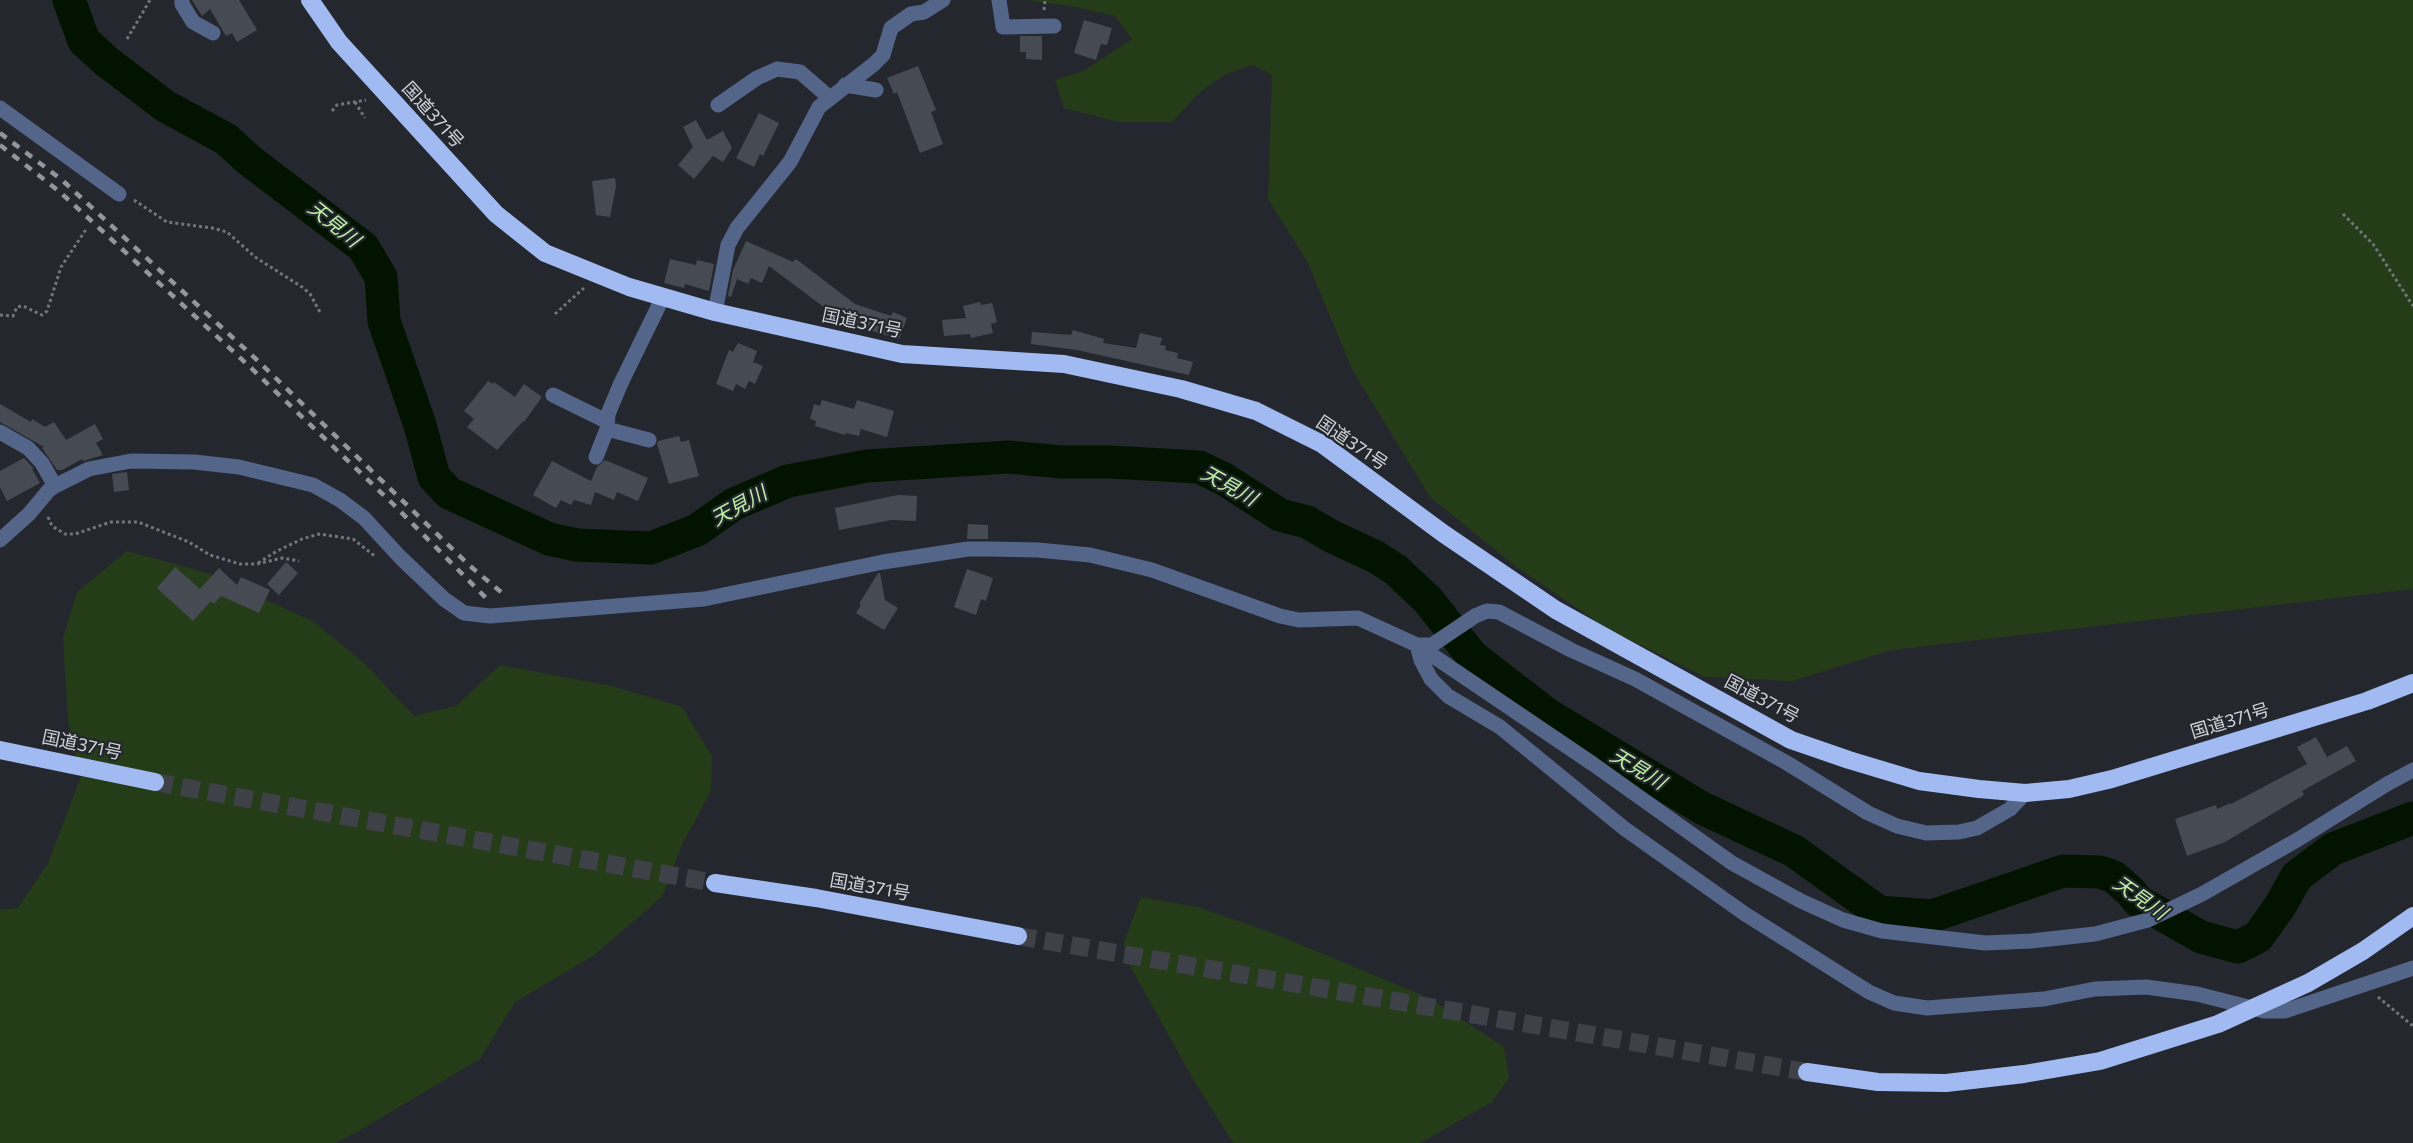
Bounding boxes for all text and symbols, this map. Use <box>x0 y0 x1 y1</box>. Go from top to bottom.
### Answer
street label: 国道371号 <box>398 78 468 152</box>
water label: 天見川 <box>303 196 365 252</box>
street label: 国道371号 <box>820 304 904 342</box>
street label: 国道371号 <box>1312 411 1392 475</box>
water label: 天見川 <box>1197 461 1261 511</box>
water label: 天見川 <box>707 481 771 531</box>
street label: 国道371号 <box>1721 670 1803 728</box>
street label: 国道371号 <box>2188 699 2272 743</box>
street label: 国道371号 <box>40 726 124 764</box>
water label: 天見川 <box>1606 743 1670 795</box>
street label: 国道371号 <box>828 869 912 905</box>
water label: 天見川 <box>2109 871 2171 925</box>

